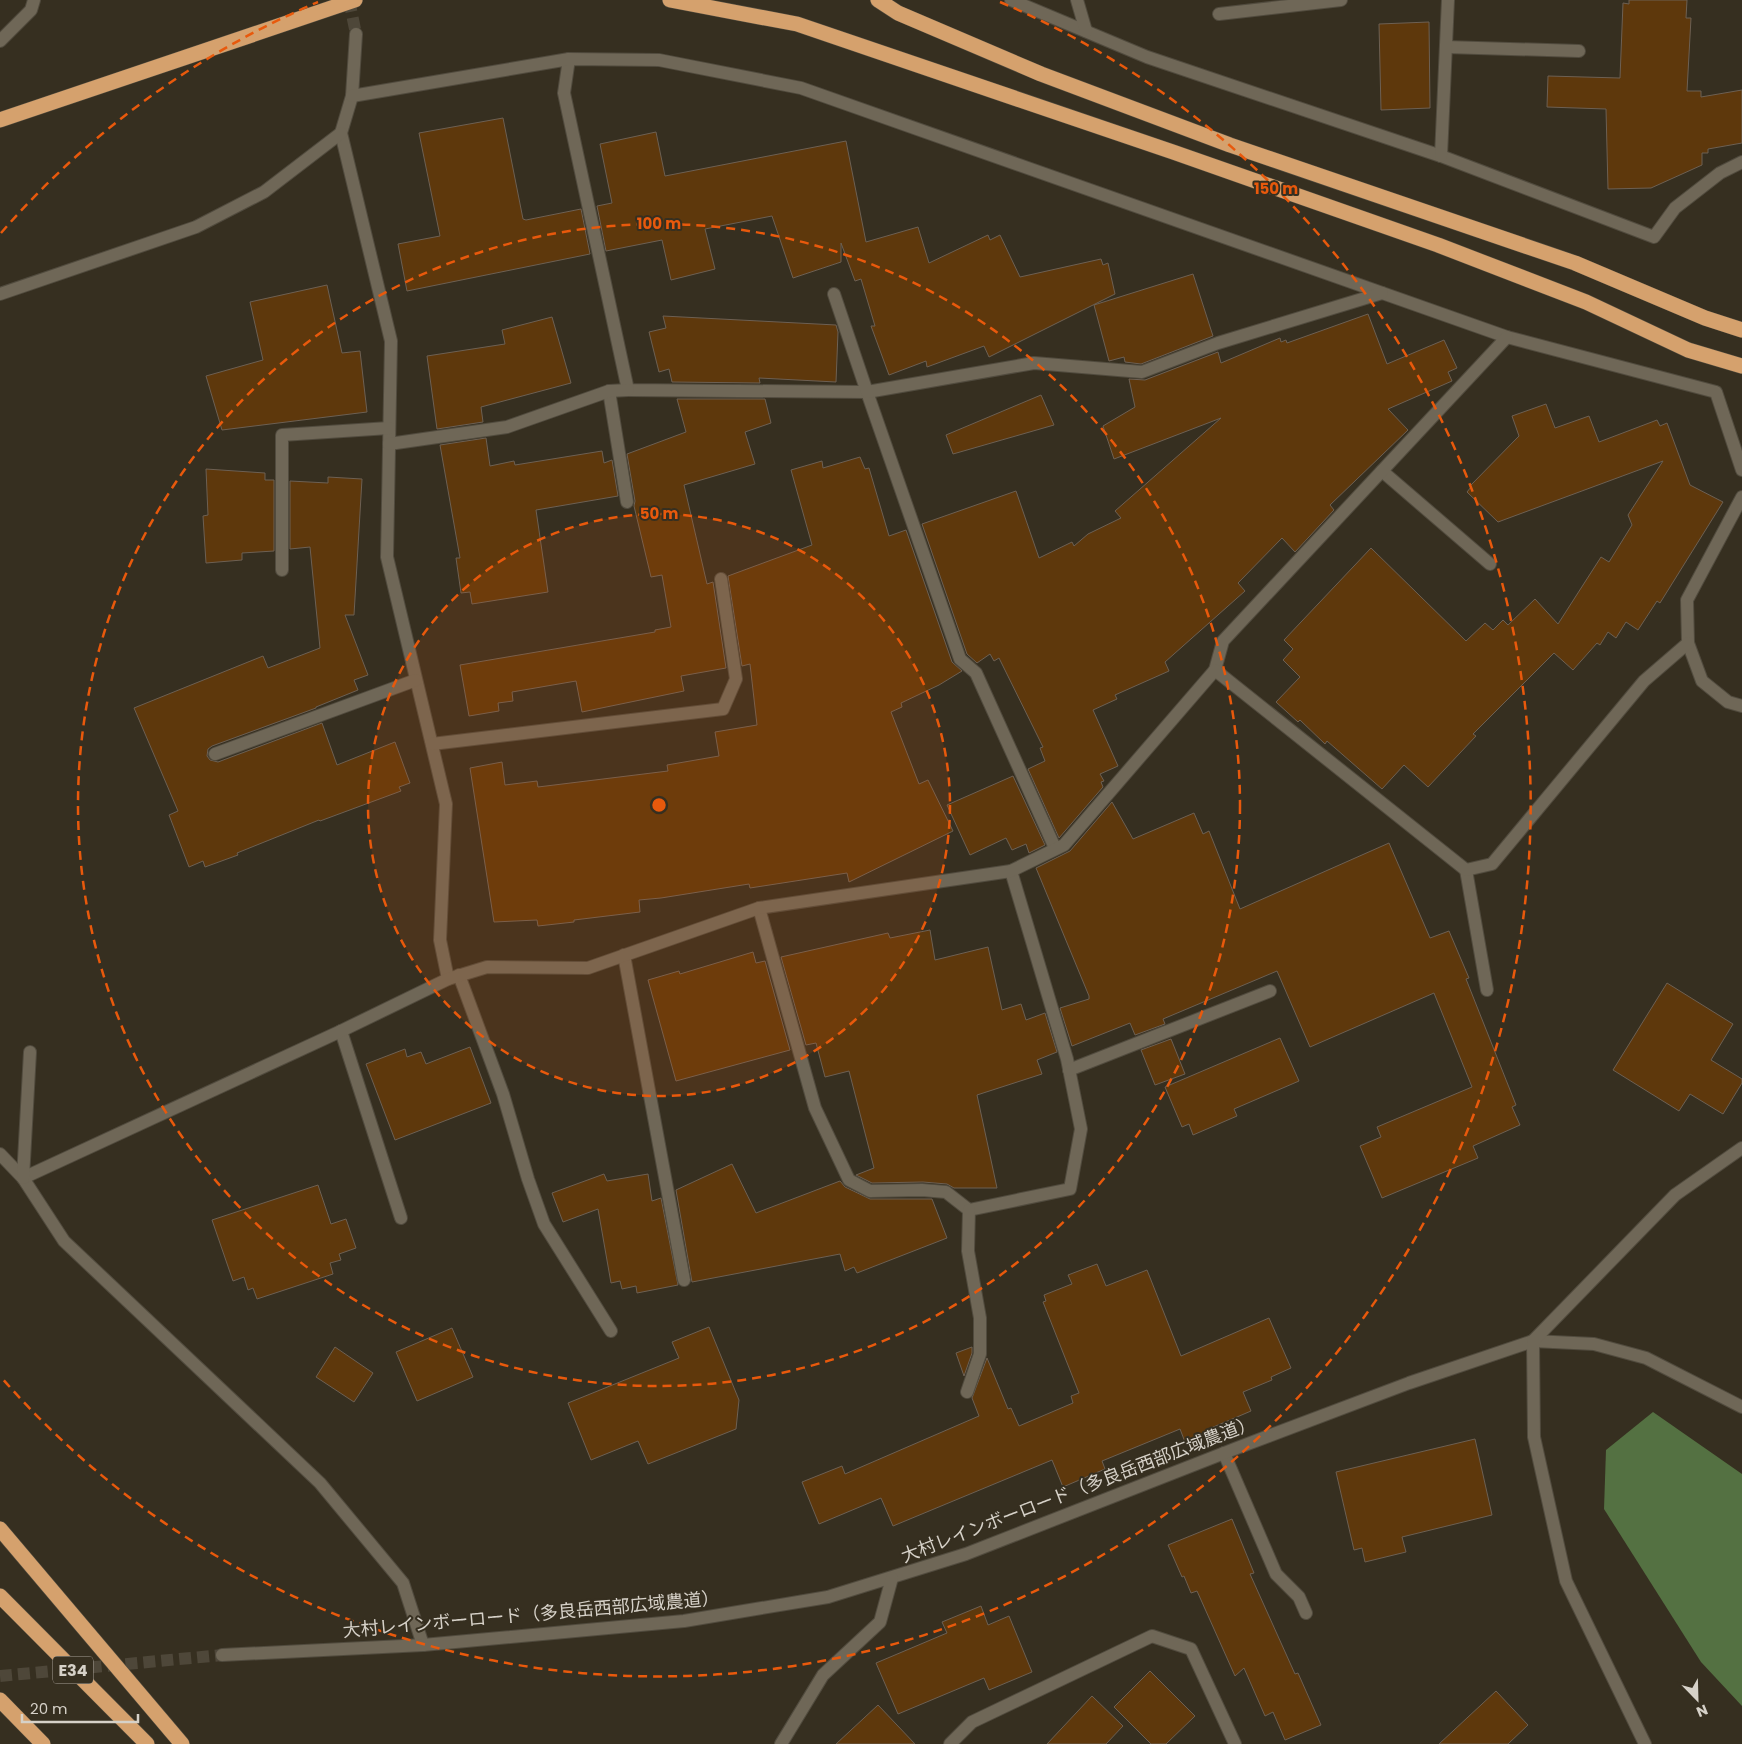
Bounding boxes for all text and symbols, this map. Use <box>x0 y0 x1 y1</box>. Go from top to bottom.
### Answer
text: 150 m <box>1254 178 1298 199</box>
text: 100 m <box>637 213 681 234</box>
text: 50 m <box>640 503 678 524</box>
centre of rings <box>650 796 668 814</box>
street label: 大村レインボーロード（多良岳西部広域農道） <box>897 1410 1259 1568</box>
street label: 大村レインボーロード（多良岳西部広域農道） <box>342 1585 720 1643</box>
road number: E34 <box>53 1656 93 1684</box>
north arrow <box>1672 1674 1722 1724</box>
scale bar <box>22 1692 139 1724</box>
text: 20 m <box>30 1698 68 1719</box>
text: N <box>1693 1700 1711 1722</box>

